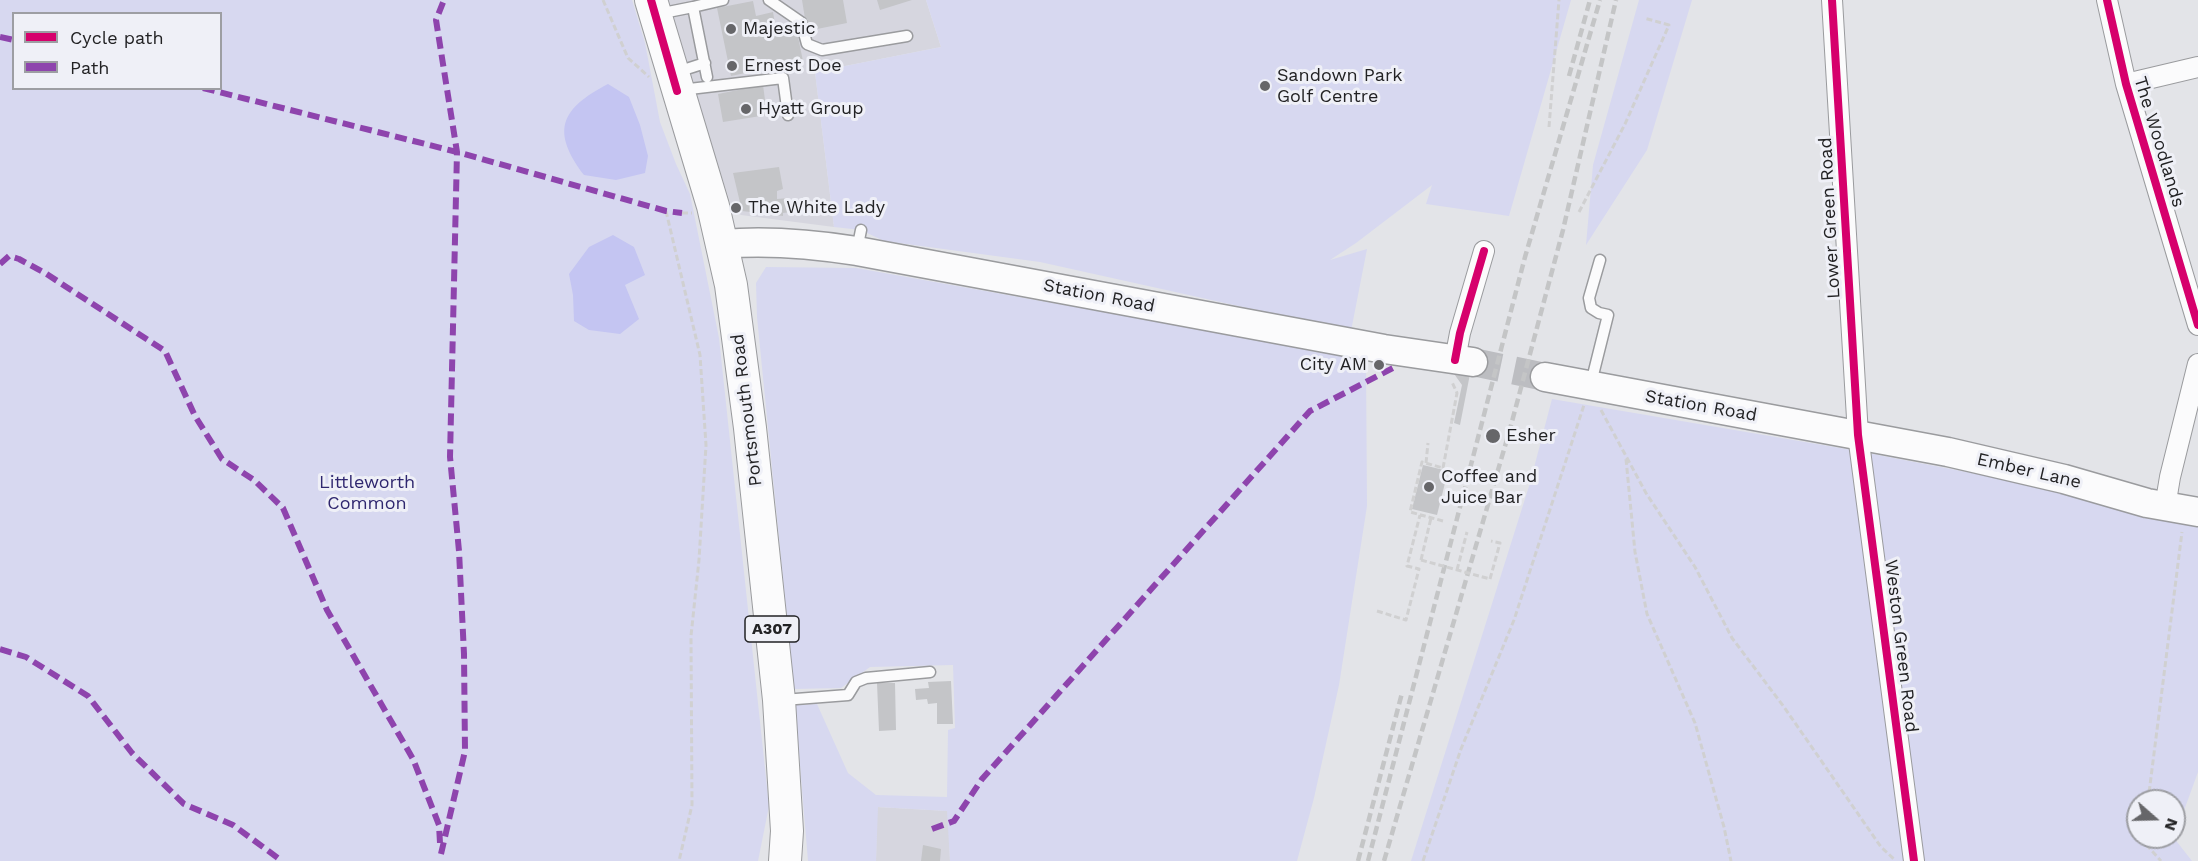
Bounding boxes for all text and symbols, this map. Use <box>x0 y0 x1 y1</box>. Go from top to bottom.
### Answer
legend <box>12 12 222 90</box>
place label: Majestic <box>743 18 816 40</box>
marker: Majestic <box>724 22 738 36</box>
text: Cycle path <box>70 27 164 48</box>
place label: Ernest Doe <box>744 55 842 77</box>
text: Path <box>70 57 110 78</box>
marker: Ernest Doe <box>725 59 739 73</box>
place label: Sandown Park Golf Centre <box>1277 65 1403 107</box>
street label: The Woodlands <box>2129 74 2189 210</box>
marker: Sandown Park Golf Centre <box>1258 79 1272 93</box>
place label: Hyatt Group <box>758 98 863 120</box>
marker: Hyatt Group <box>739 102 753 116</box>
street label: Lower Green Road <box>1815 137 1845 299</box>
place label: The White Lady <box>748 197 885 219</box>
marker: The White Lady <box>729 201 743 215</box>
street label: Station Road <box>1041 275 1157 317</box>
street label: Portsmouth Road <box>727 333 767 487</box>
place label: City AM <box>1300 354 1367 376</box>
marker: City AM <box>1372 358 1386 372</box>
street label: Station Road <box>1643 386 1759 426</box>
place label: Esher <box>1506 425 1556 447</box>
marker: Esher <box>1484 427 1502 445</box>
street label: Ember Lane <box>1975 449 2083 493</box>
place label: Coffee and Juice Bar <box>1441 466 1537 508</box>
park label: Littleworth Common <box>319 472 415 514</box>
marker: Coffee and Juice Bar <box>1422 480 1436 494</box>
street label: Weston Green Road <box>1880 558 1922 734</box>
road number: A307 <box>745 616 799 642</box>
north arrow <box>2126 789 2186 849</box>
text: N <box>2161 816 2182 833</box>

